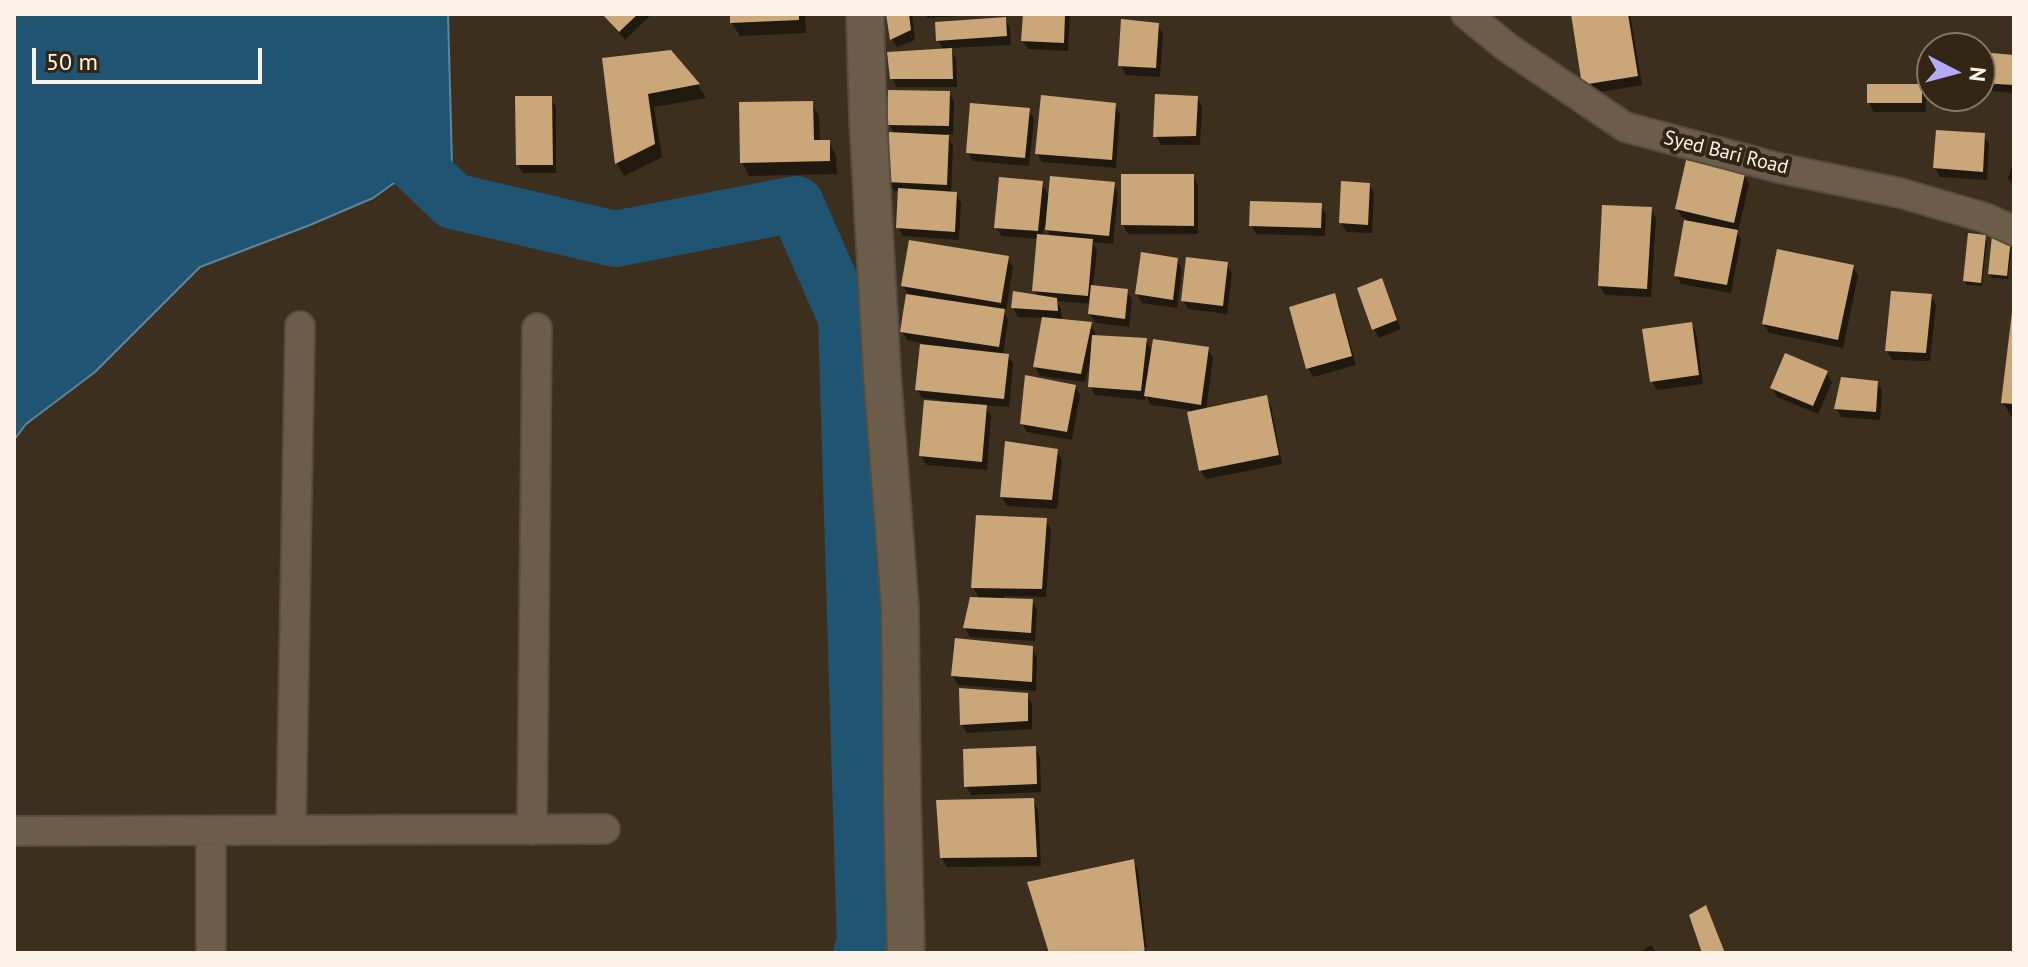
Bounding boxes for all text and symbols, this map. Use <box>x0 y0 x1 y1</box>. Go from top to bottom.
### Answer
scale bar <box>36 32 266 82</box>
north arrow <box>1916 32 1996 112</box>
text: 50 m <box>46 46 98 77</box>
text: N <box>1963 66 1993 83</box>
street label: Syed Bari Road <box>1661 126 1791 180</box>

